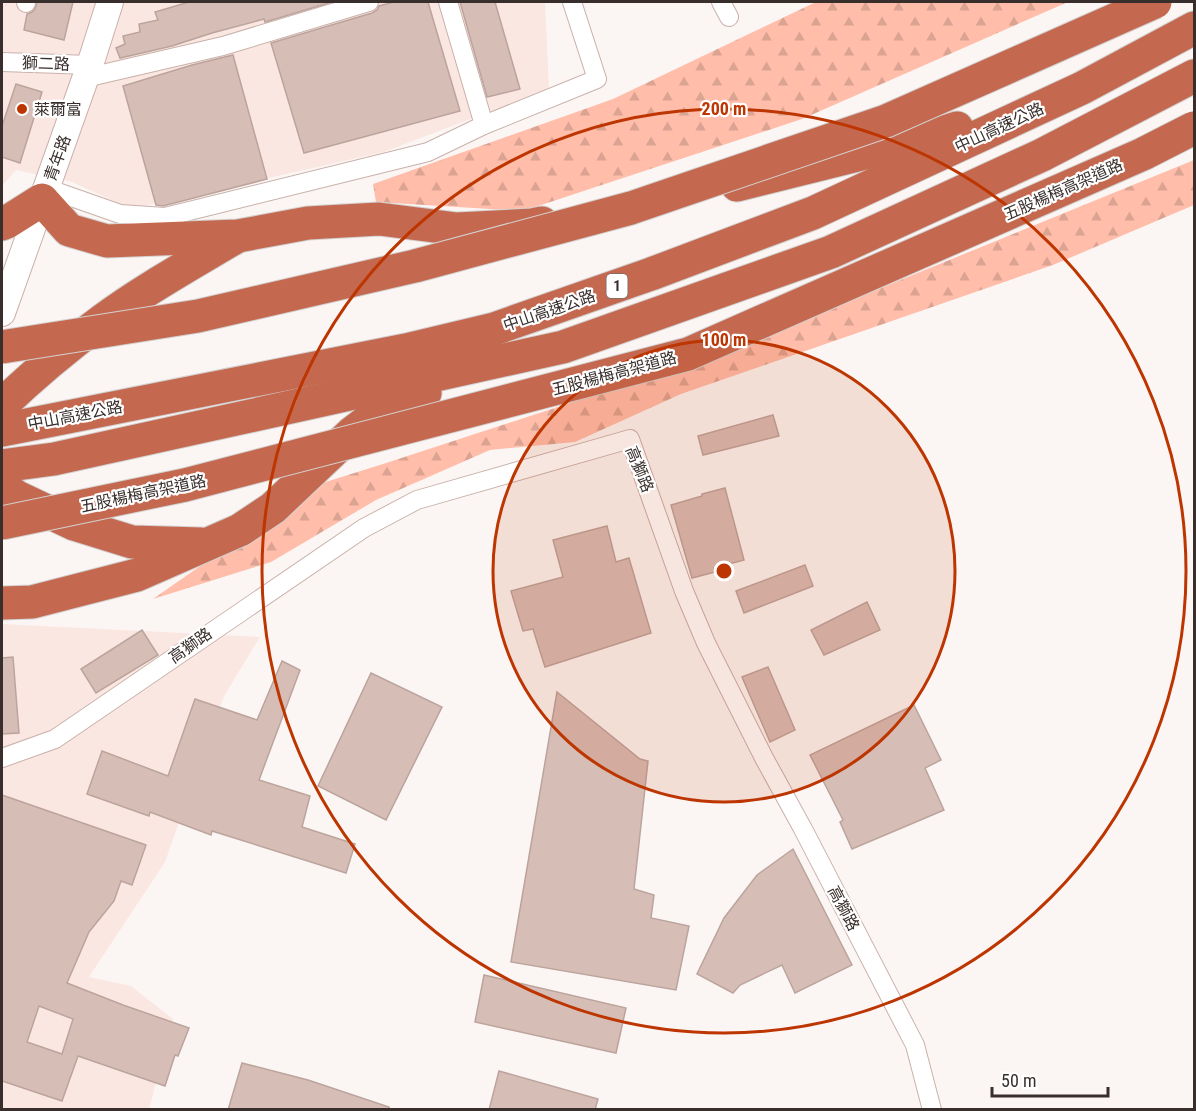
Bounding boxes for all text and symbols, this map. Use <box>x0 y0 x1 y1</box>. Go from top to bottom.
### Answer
street label: 獅二路 <box>22 53 70 74</box>
text: 200 m <box>702 98 746 119</box>
street label: 中山高速公路 <box>952 99 1047 156</box>
place label: 萊爾富 <box>34 100 82 119</box>
marker: 萊爾富 <box>15 102 29 116</box>
street label: 青年路 <box>40 132 75 184</box>
street label: 五股楊梅高架道路 <box>1001 155 1126 224</box>
road number: 1 <box>606 274 628 298</box>
street label: 中山高速公路 <box>501 286 598 335</box>
text: 100 m <box>702 329 746 350</box>
street label: 五股楊梅高架道路 <box>550 348 678 399</box>
street label: 中山高速公路 <box>26 397 124 434</box>
street label: 高獅路 <box>622 443 657 495</box>
street label: 五股楊梅高架道路 <box>79 471 208 516</box>
centre of rings <box>714 561 734 581</box>
street label: 高獅路 <box>165 624 215 667</box>
street label: 高獅路 <box>824 883 863 934</box>
scale bar <box>992 1060 1108 1098</box>
text: 50 m <box>1001 1070 1036 1091</box>

